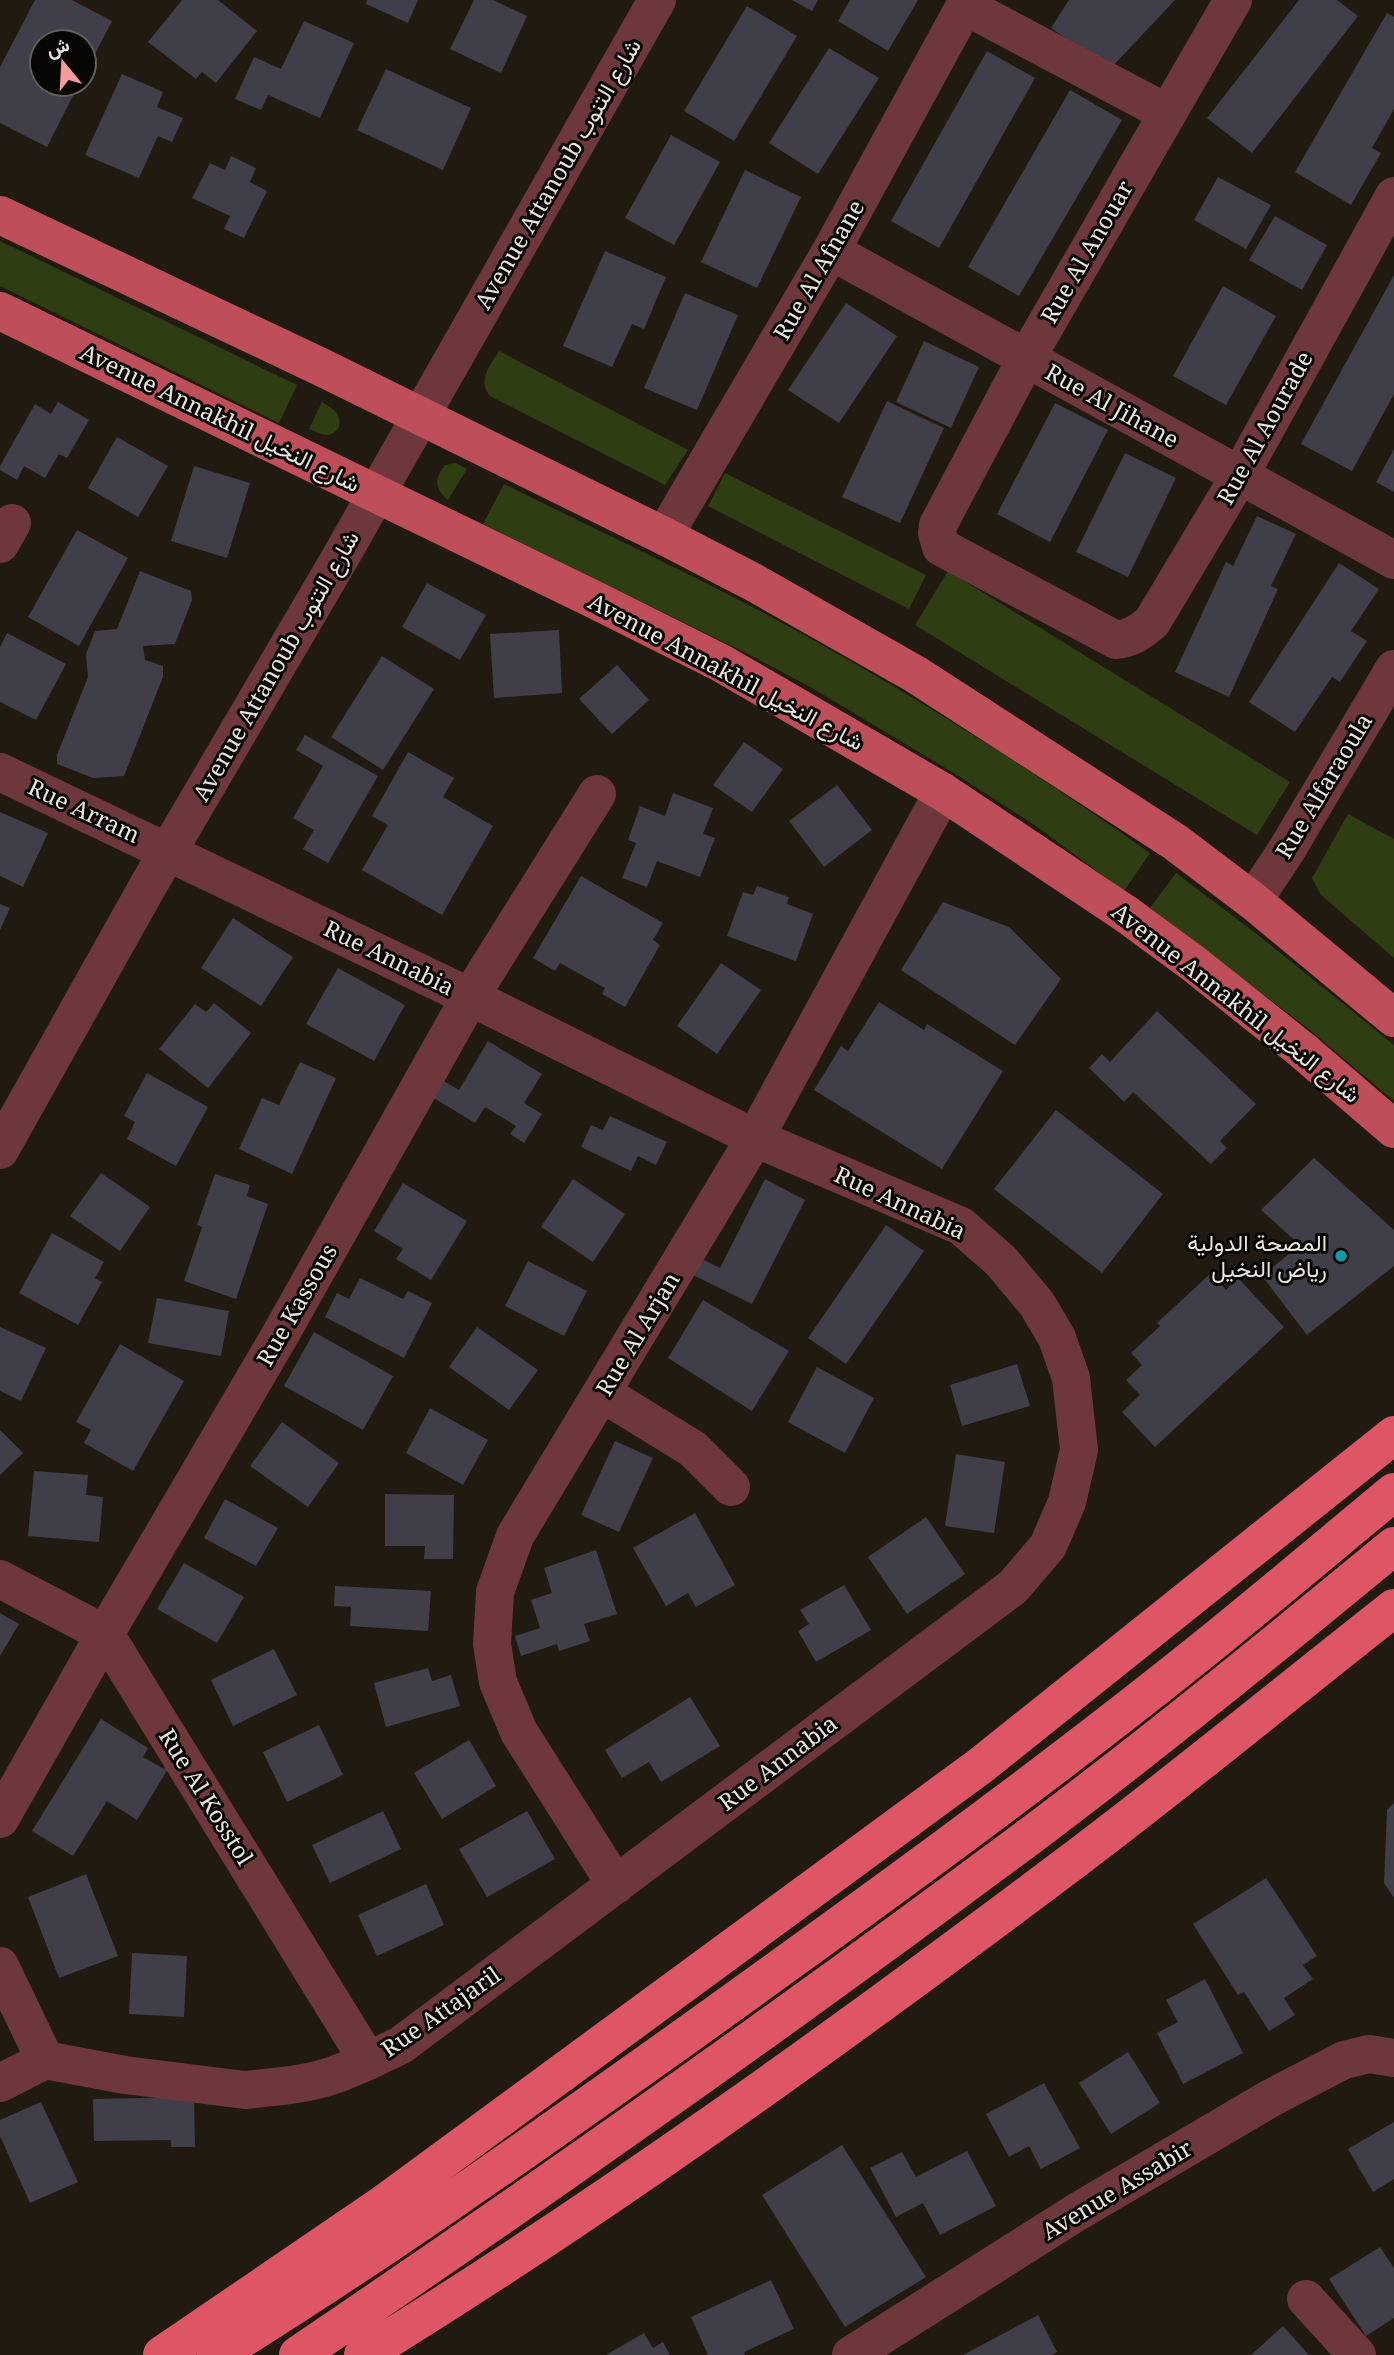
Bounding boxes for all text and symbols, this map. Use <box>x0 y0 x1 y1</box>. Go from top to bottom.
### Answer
north arrow <box>28 28 98 98</box>
text: ش <box>43 31 73 63</box>
street label: Avenue Attanoub شارع التنوب <box>466 32 649 315</box>
street label: Rue Al Anouar <box>1032 174 1140 329</box>
street label: Rue Al Afnane <box>765 194 871 345</box>
street label: Avenue Annakhil شارع النخيل <box>75 335 366 500</box>
street label: Rue Al Aourade <box>1209 345 1319 510</box>
street label: Rue Al Jihane <box>1040 355 1185 455</box>
street label: Avenue Attanoub شارع التنوب <box>184 524 367 807</box>
street label: Avenue Annakhil شارع النخيل <box>583 585 870 758</box>
street label: Rue Alfaraoula <box>1267 707 1379 864</box>
street label: Rue Arram <box>23 770 146 850</box>
street label: Avenue Annakhil شارع النخيل <box>1105 895 1368 1110</box>
street label: Rue Annabia <box>319 912 460 1002</box>
street label: Rue Annabia <box>830 1158 971 1246</box>
place label: المصحة الدولية رياض النخيل <box>1187 1226 1327 1284</box>
street label: Rue Kassous <box>248 1238 344 1371</box>
marker: المصحة الدولية رياض النخيل <box>1333 1248 1349 1264</box>
street label: Rue Al Arjan <box>588 1266 687 1401</box>
street label: Rue Annabia <box>711 1707 843 1817</box>
street label: Rue Al Kosstol <box>152 1722 262 1871</box>
street label: Rue Attajaril <box>375 1958 506 2064</box>
street label: Avenue Assabir <box>1035 2131 1198 2247</box>

